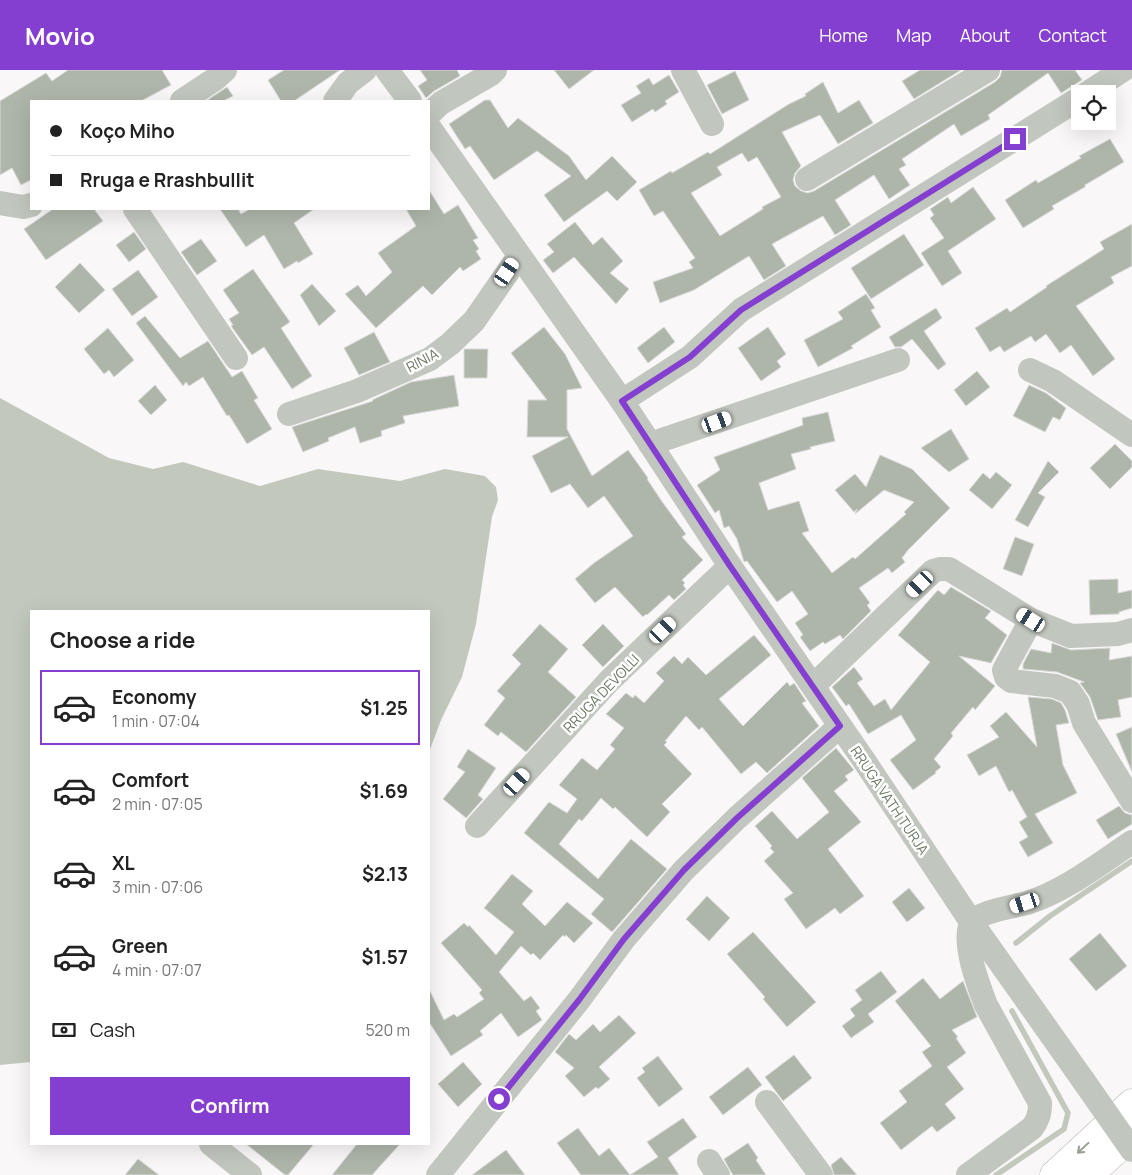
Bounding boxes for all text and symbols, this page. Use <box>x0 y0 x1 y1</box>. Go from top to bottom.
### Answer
text: Movio <box>25 19 95 52</box>
text: Home <box>819 23 868 47</box>
text: Map <box>896 23 932 47</box>
text: About <box>960 23 1010 47</box>
text: Contact <box>1038 23 1107 47</box>
map controls <box>1071 85 1116 130</box>
button: locate <box>1071 85 1116 130</box>
text: Koço Miho <box>80 118 175 144</box>
route end <box>1004 128 1026 150</box>
text: Rruga e Rrashbullit <box>80 167 255 193</box>
car <box>492 255 521 289</box>
street label: RINIA <box>403 344 441 376</box>
car <box>700 410 733 434</box>
car <box>903 568 936 600</box>
car <box>1014 606 1047 634</box>
car <box>646 614 679 646</box>
text: Choose a ride <box>50 625 195 655</box>
street label: RRUGA DEVOLLI <box>559 650 643 736</box>
text: Economy <box>112 684 196 710</box>
icon: car <box>52 685 97 730</box>
text: $1.25 <box>360 695 408 721</box>
text: 1 min · 07:04 <box>112 710 200 732</box>
street label: RRUGA VATH TURJA <box>847 742 933 858</box>
car <box>501 766 532 798</box>
text: Comfort <box>112 767 189 793</box>
icon: car <box>52 768 97 813</box>
text: $1.69 <box>360 778 408 804</box>
text: 2 min · 07:05 <box>112 793 203 815</box>
text: XL <box>112 850 135 876</box>
icon: car <box>52 851 97 896</box>
text: $2.13 <box>362 861 408 887</box>
text: 3 min · 07:06 <box>112 876 203 898</box>
car <box>1008 891 1041 915</box>
text: Green <box>112 933 168 959</box>
icon: car <box>52 934 97 979</box>
text: $1.57 <box>361 944 408 970</box>
text: 4 min · 07:07 <box>112 959 202 981</box>
icon: cash <box>50 1016 78 1044</box>
text: Cash <box>90 1017 135 1043</box>
text: 520 m <box>366 1019 410 1041</box>
button: Confirm <box>50 1077 410 1135</box>
route start <box>488 1088 510 1110</box>
one-way arrow <box>1077 1142 1090 1154</box>

